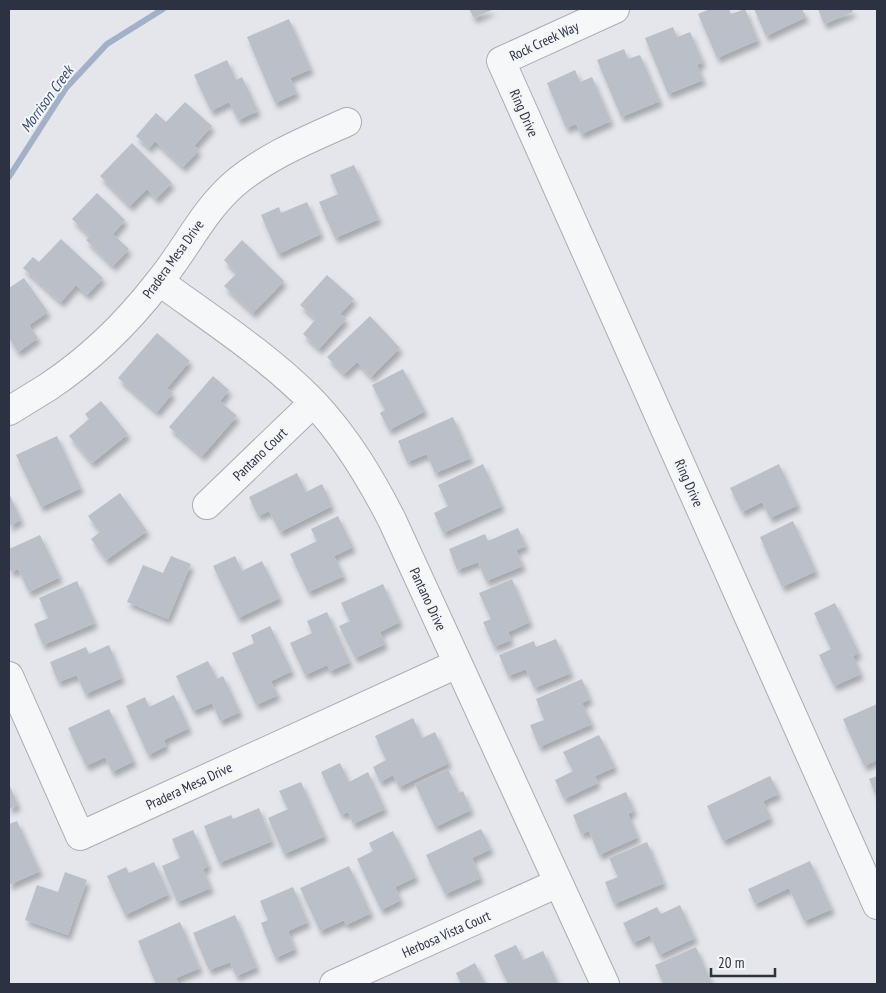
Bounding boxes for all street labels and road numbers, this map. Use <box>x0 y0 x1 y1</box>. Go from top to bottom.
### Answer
street label: Rock Creek Way <box>506 17 582 65</box>
street label: Ring Drive <box>506 86 543 140</box>
street label: Pradera Mesa Drive <box>138 216 208 302</box>
street label: Pantano Court <box>229 424 291 484</box>
street label: Ring Drive <box>671 456 708 510</box>
street label: Pantano Drive <box>406 565 451 634</box>
street label: Pradera Mesa Drive <box>143 758 235 814</box>
street label: Herbosa Vista Court <box>399 906 493 962</box>

